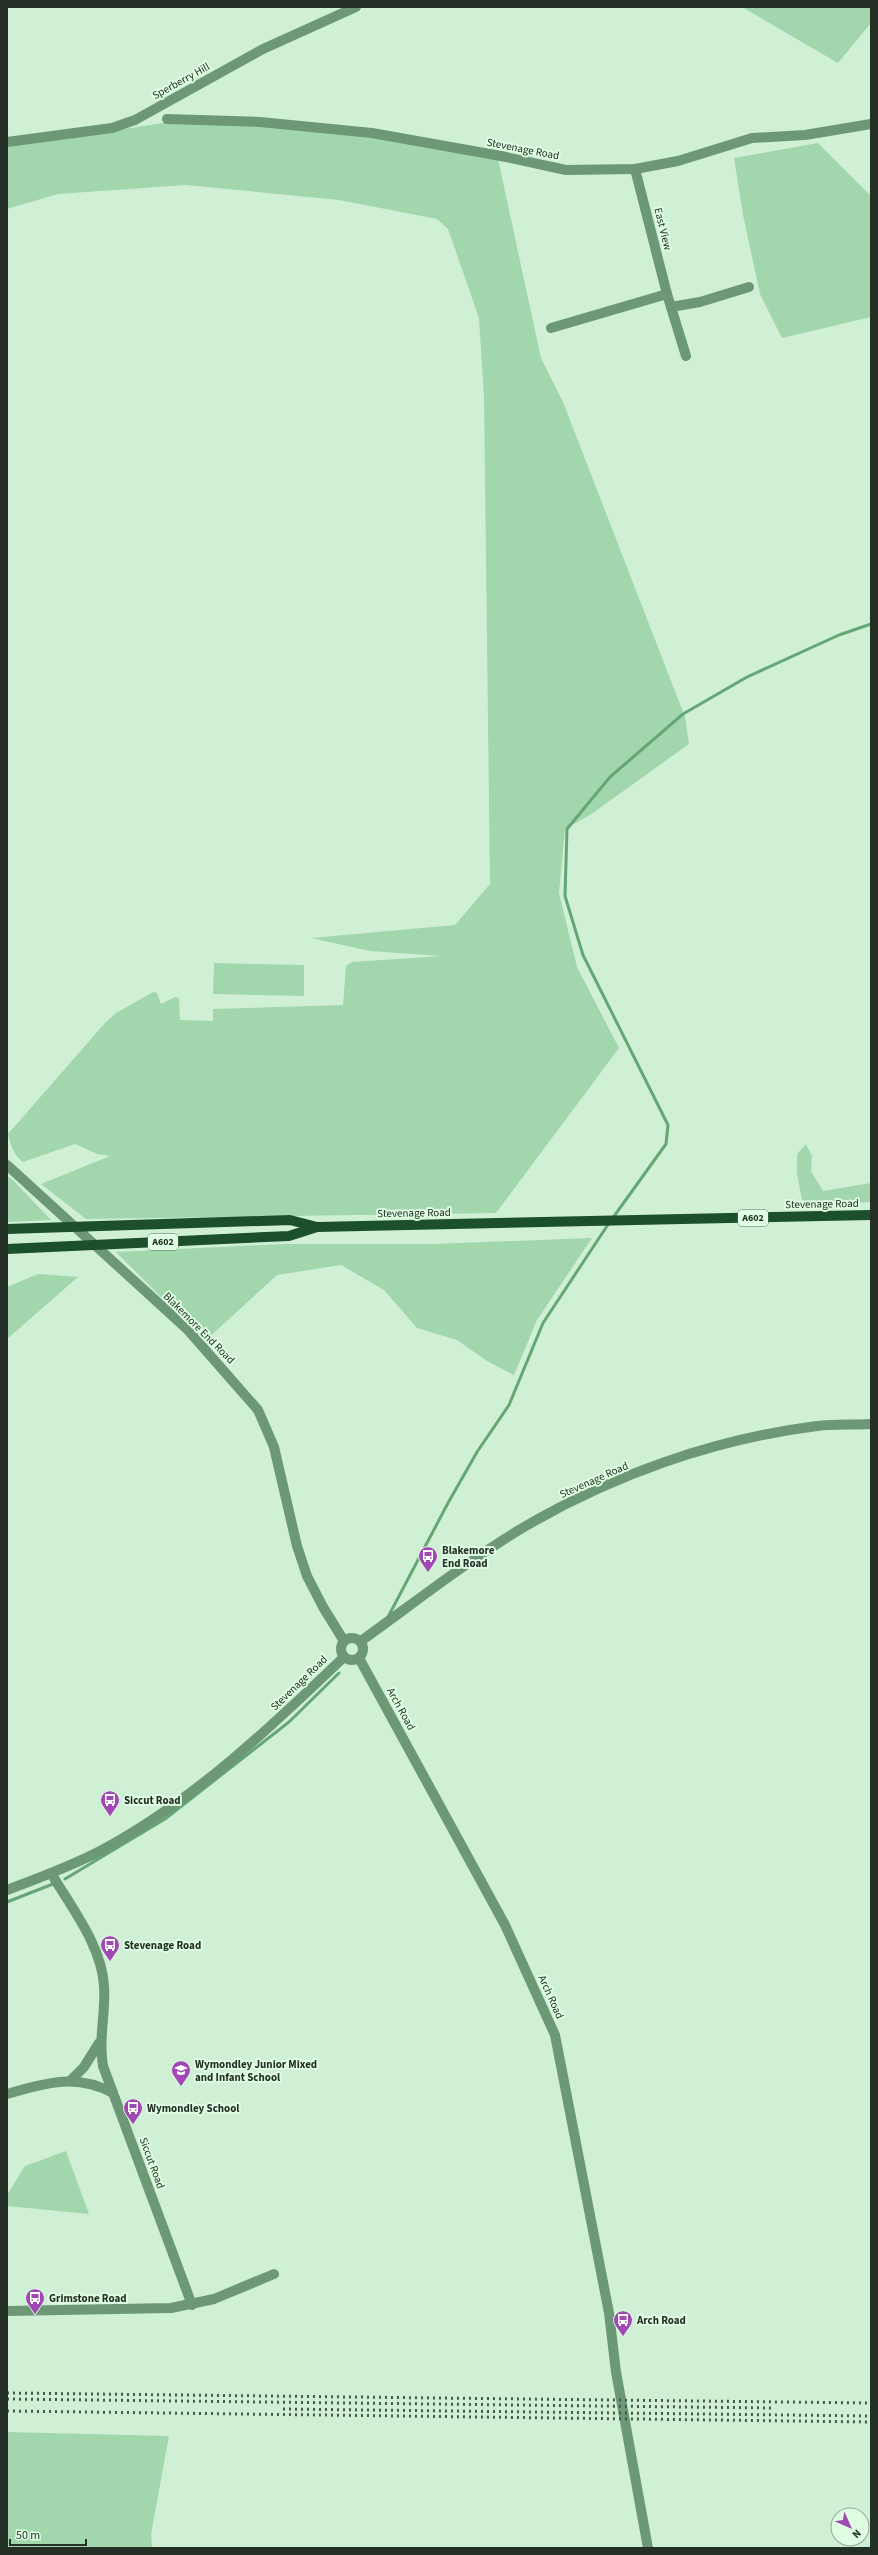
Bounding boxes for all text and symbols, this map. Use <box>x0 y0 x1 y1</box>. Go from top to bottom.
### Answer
street label: Sperberry Hill <box>150 59 213 103</box>
street label: Stevenage Road <box>486 135 560 163</box>
street label: East View <box>650 206 676 252</box>
street label: Stevenage Road <box>785 1196 859 1212</box>
street label: Stevenage Road <box>377 1205 451 1221</box>
road number: A602 <box>738 1210 768 1226</box>
road number: A602 <box>148 1234 178 1250</box>
street label: Blakemore End Road <box>160 1289 238 1367</box>
street label: Stevenage Road <box>557 1458 631 1502</box>
place label: Blakemore End Road <box>442 1543 495 1571</box>
bus stop icon: Blakemore End Road <box>417 1545 439 1573</box>
street label: Stevenage Road <box>267 1652 331 1714</box>
street label: Arch Road <box>383 1685 419 1733</box>
bus stop icon: Siccut Road <box>99 1789 121 1817</box>
place label: Siccut Road <box>124 1793 181 1808</box>
bus stop icon: Stevenage Road <box>99 1934 121 1962</box>
place label: Stevenage Road <box>124 1938 201 1953</box>
street label: Arch Road <box>535 1973 567 2021</box>
place label: Wymondley Junior Mixed and Infant School <box>195 2057 317 2085</box>
school or university icon: Wymondley Junior Mixed and Infant School <box>170 2059 192 2087</box>
bus stop icon: Wymondley School <box>122 2097 144 2125</box>
place label: Wymondley School <box>147 2101 240 2116</box>
street label: Siccut Road <box>136 2135 168 2191</box>
bus stop icon: Grimstone Road <box>24 2287 46 2315</box>
place label: Grimstone Road <box>49 2291 127 2306</box>
bus stop icon: Arch Road <box>612 2309 634 2337</box>
place label: Arch Road <box>636 2313 686 2328</box>
north arrow <box>830 2507 870 2547</box>
scale bar <box>10 2521 86 2547</box>
text: N <box>849 2526 865 2542</box>
text: 50 m <box>16 2527 40 2544</box>

